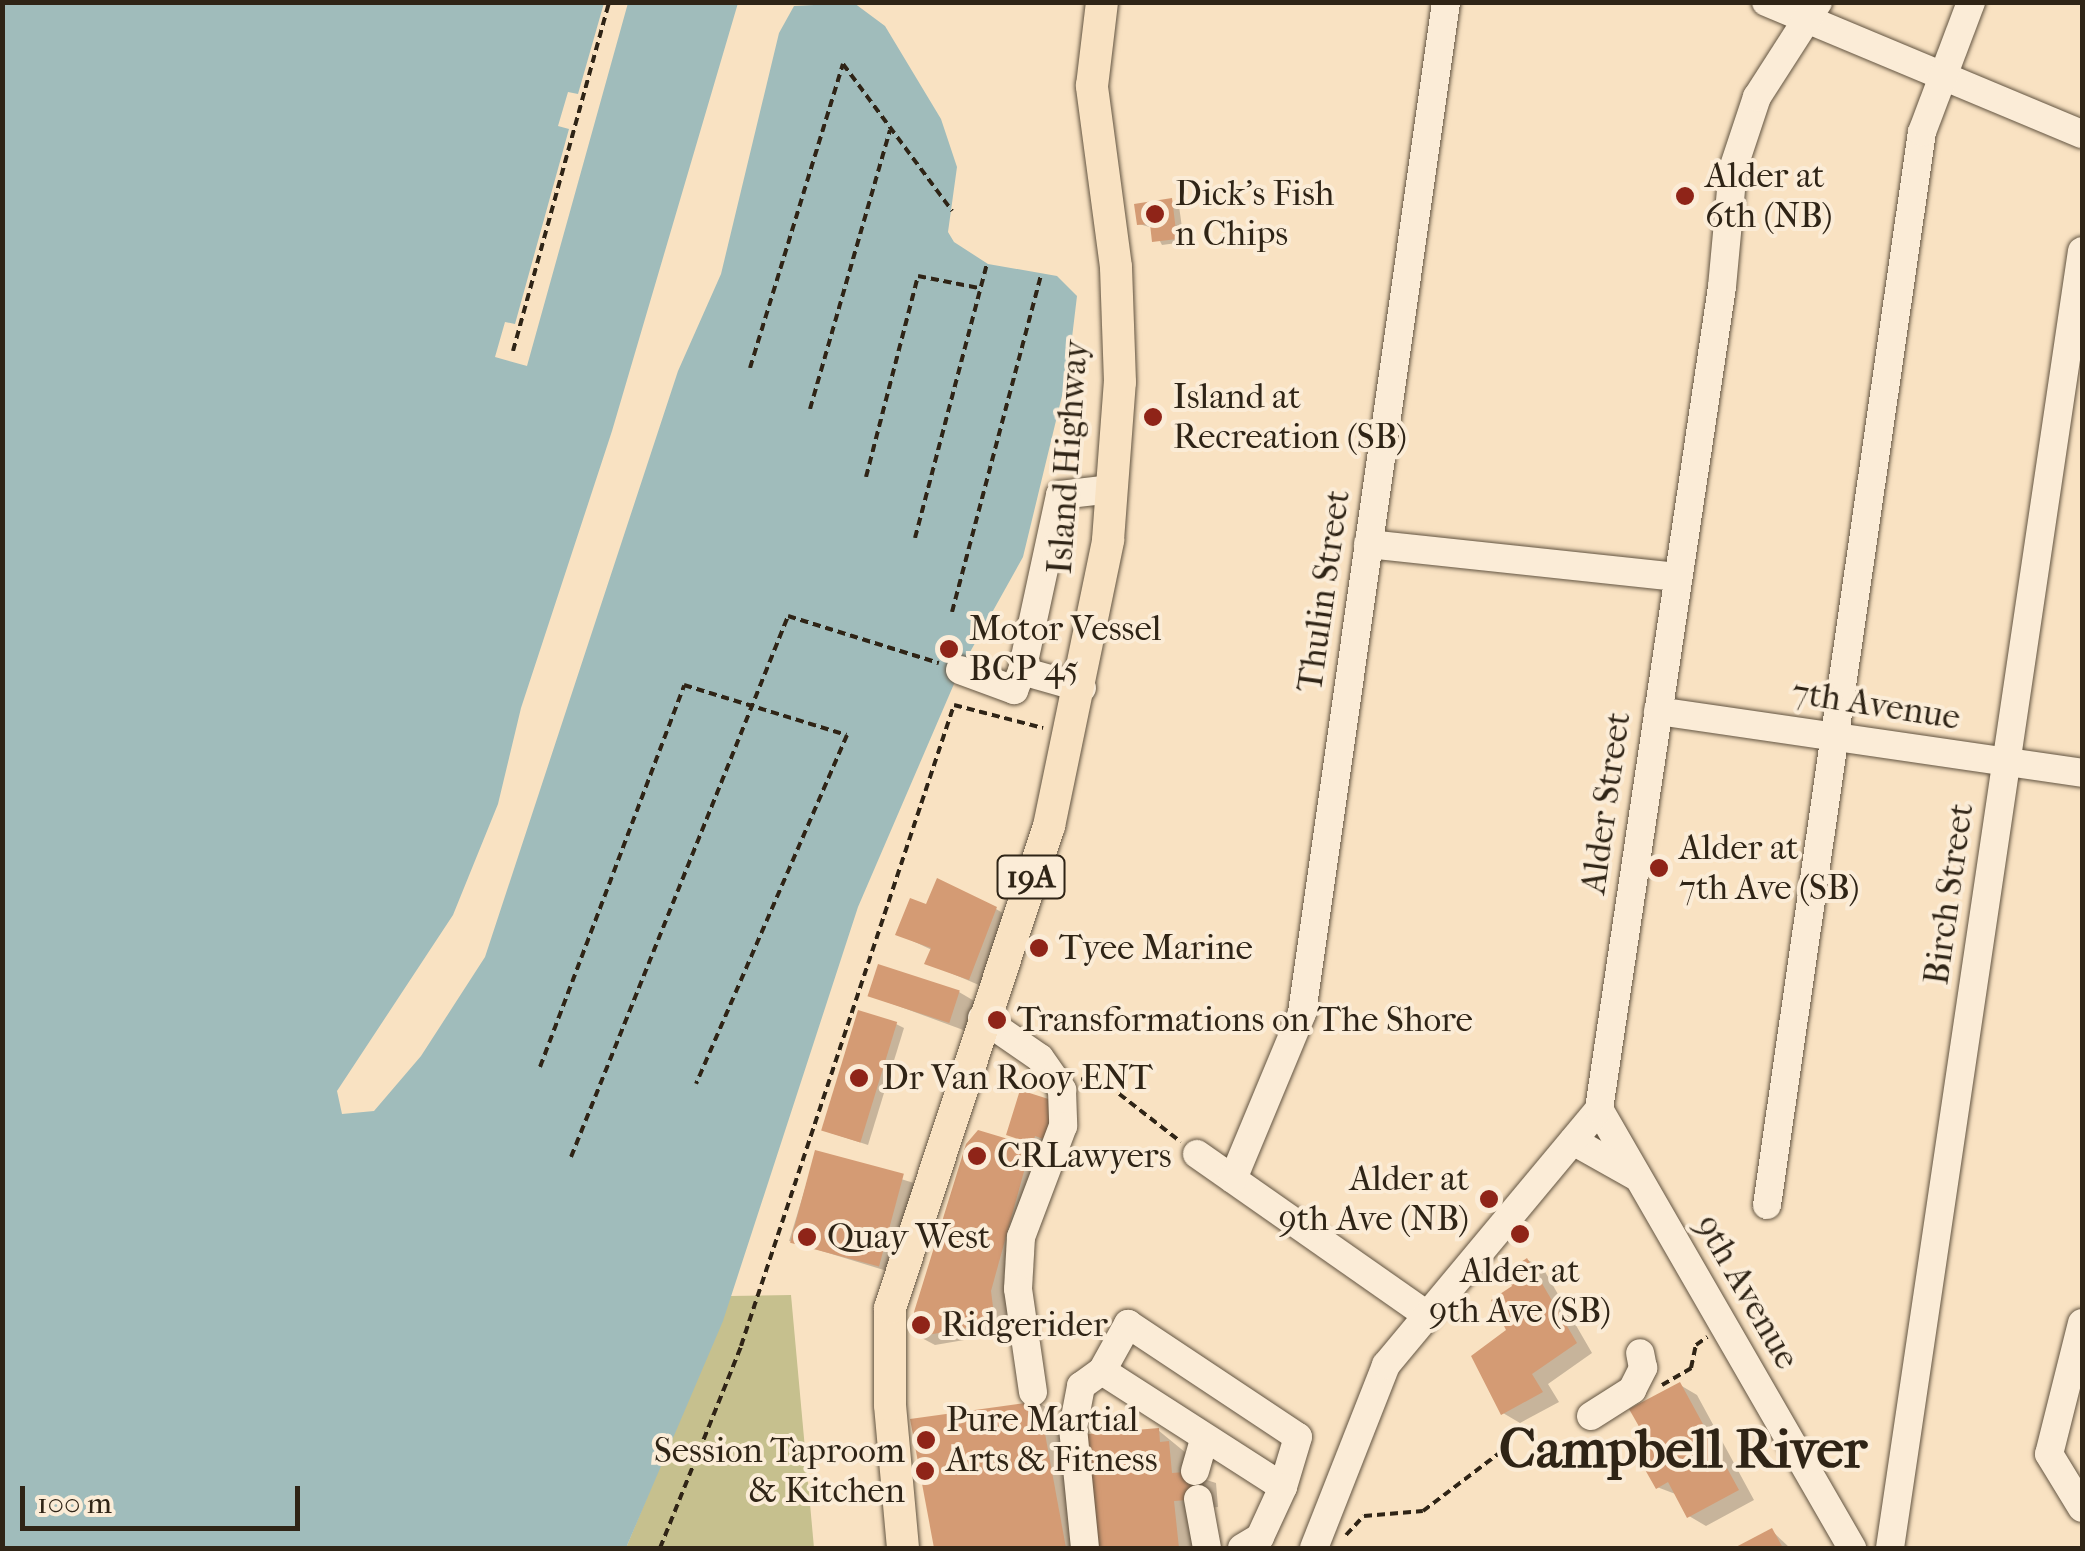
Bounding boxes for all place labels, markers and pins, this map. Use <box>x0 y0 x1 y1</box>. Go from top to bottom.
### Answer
place label: Alder at 6th (NB) <box>1705 155 1833 237</box>
place label: Dick's Fish n Chips <box>1175 173 1334 255</box>
marker: Alder at 6th (NB) <box>1674 185 1696 207</box>
marker: Dick's Fish n Chips <box>1144 203 1166 225</box>
place label: Island at Recreation (SB) <box>1173 376 1407 458</box>
marker: Island at Recreation (SB) <box>1142 406 1164 428</box>
place label: Motor Vessel BCP 45 <box>969 608 1161 690</box>
marker: Motor Vessel BCP 45 <box>938 638 960 660</box>
place label: Alder at 7th Ave (SB) <box>1679 827 1859 909</box>
marker: Alder at 7th Ave (SB) <box>1648 857 1670 879</box>
place label: Tyee Marine <box>1059 927 1253 969</box>
marker: Tyee Marine <box>1028 937 1050 959</box>
place label: Transformations on The Shore <box>1017 999 1473 1041</box>
marker: Transformations on The Shore <box>986 1009 1008 1031</box>
place label: Dr Van Rooy ENT <box>882 1057 1153 1099</box>
marker: Dr Van Rooy ENT <box>846 1065 872 1091</box>
place label: CRLawyers <box>997 1135 1172 1177</box>
marker: CRLawyers <box>966 1145 988 1167</box>
place label: Alder at 9th Ave (NB) <box>1278 1158 1469 1240</box>
marker: Alder at 9th Ave (NB) <box>1478 1188 1500 1210</box>
place label: Quay West <box>827 1216 990 1258</box>
marker: Alder at 9th Ave (SB) <box>1509 1223 1531 1245</box>
marker: Quay West <box>796 1226 818 1248</box>
place label: Alder at 9th Ave (SB) <box>1429 1250 1611 1332</box>
place label: Ridgerider <box>941 1304 1108 1346</box>
marker: Ridgerider <box>910 1314 932 1336</box>
place label: Pure Martial Arts & Fitness <box>946 1399 1158 1481</box>
marker: Pure Martial Arts & Fitness <box>915 1429 937 1451</box>
place label: Session Taproom & Kitchen <box>654 1430 905 1512</box>
marker: Session Taproom & Kitchen <box>914 1460 936 1482</box>

